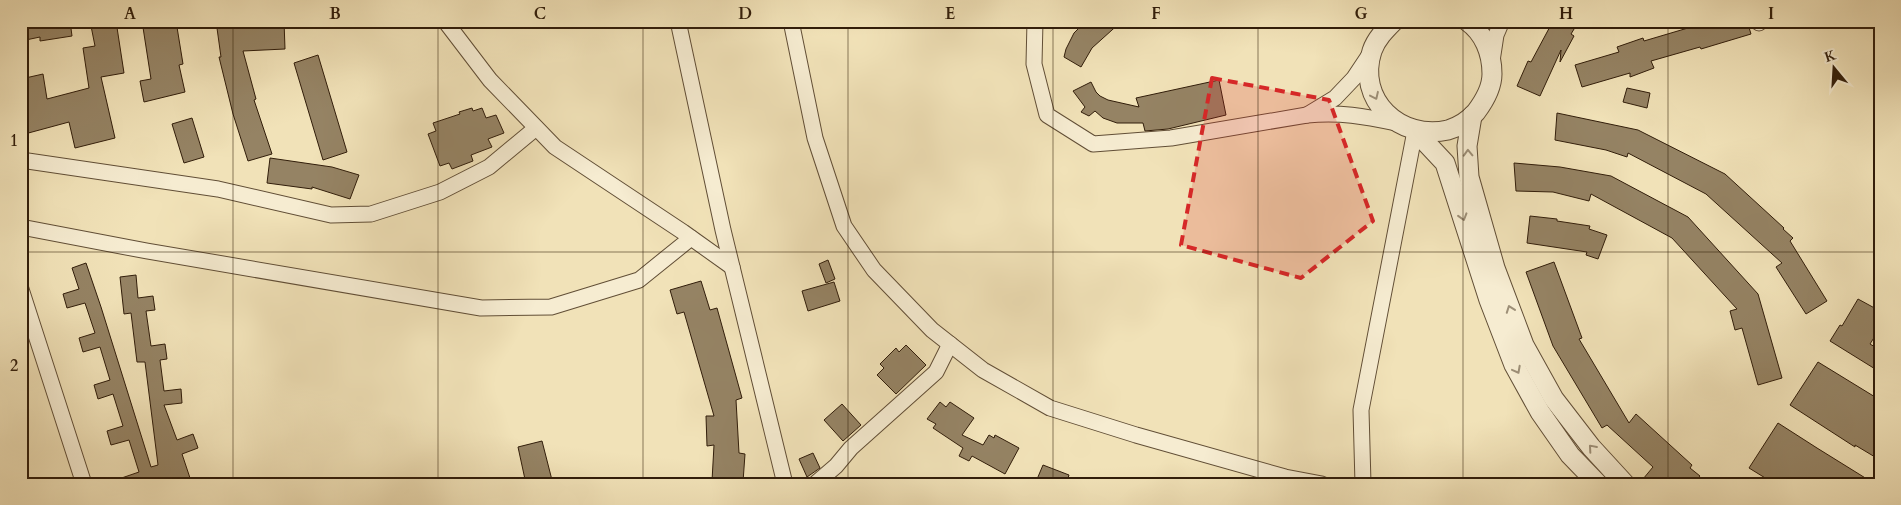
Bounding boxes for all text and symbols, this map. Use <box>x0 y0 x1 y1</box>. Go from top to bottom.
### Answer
text: A <box>124 3 136 25</box>
text: B <box>329 3 341 25</box>
text: C <box>534 3 546 25</box>
text: D <box>738 3 752 25</box>
text: E <box>945 3 955 25</box>
text: F <box>1151 3 1161 25</box>
text: G <box>1354 3 1368 25</box>
text: H <box>1559 3 1573 25</box>
text: I <box>1768 3 1774 25</box>
north arrow <box>1808 42 1858 92</box>
text: K <box>1822 45 1839 67</box>
one-way arrow <box>1368 90 1378 99</box>
text: 1 <box>10 130 18 152</box>
one-way arrow <box>1462 148 1473 156</box>
one-way arrow <box>1457 213 1467 221</box>
one-way arrow <box>1506 305 1516 314</box>
text: 2 <box>10 355 18 377</box>
one-way arrow <box>1511 365 1521 374</box>
one-way arrow <box>1588 444 1597 453</box>

